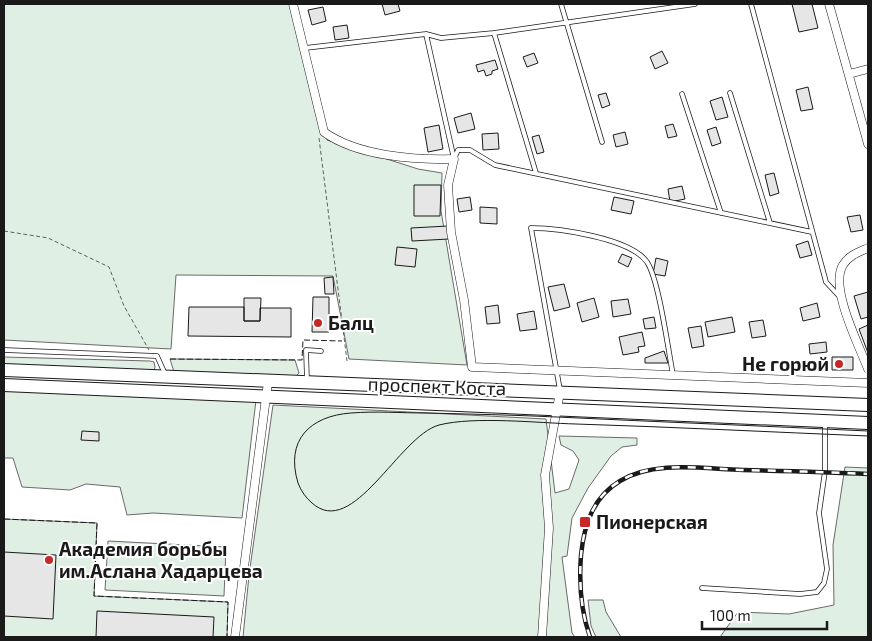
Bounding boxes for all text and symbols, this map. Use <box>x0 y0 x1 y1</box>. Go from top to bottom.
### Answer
place label: Балц <box>328 311 374 334</box>
marker: Балц <box>312 317 324 329</box>
place label: Не горюй <box>742 352 829 375</box>
marker: Не горюй <box>833 358 845 370</box>
street label: проспект Коста <box>367 372 507 399</box>
place label: Пионерская <box>596 510 708 533</box>
marker: Пионерская <box>578 515 592 529</box>
place label: Академия борьбы им.Аслана Хадарцева <box>59 537 263 582</box>
marker: Академия борьбы им.Аслана Хадарцева <box>43 554 55 566</box>
scale bar <box>702 598 827 630</box>
text: 100 m <box>710 606 751 624</box>

